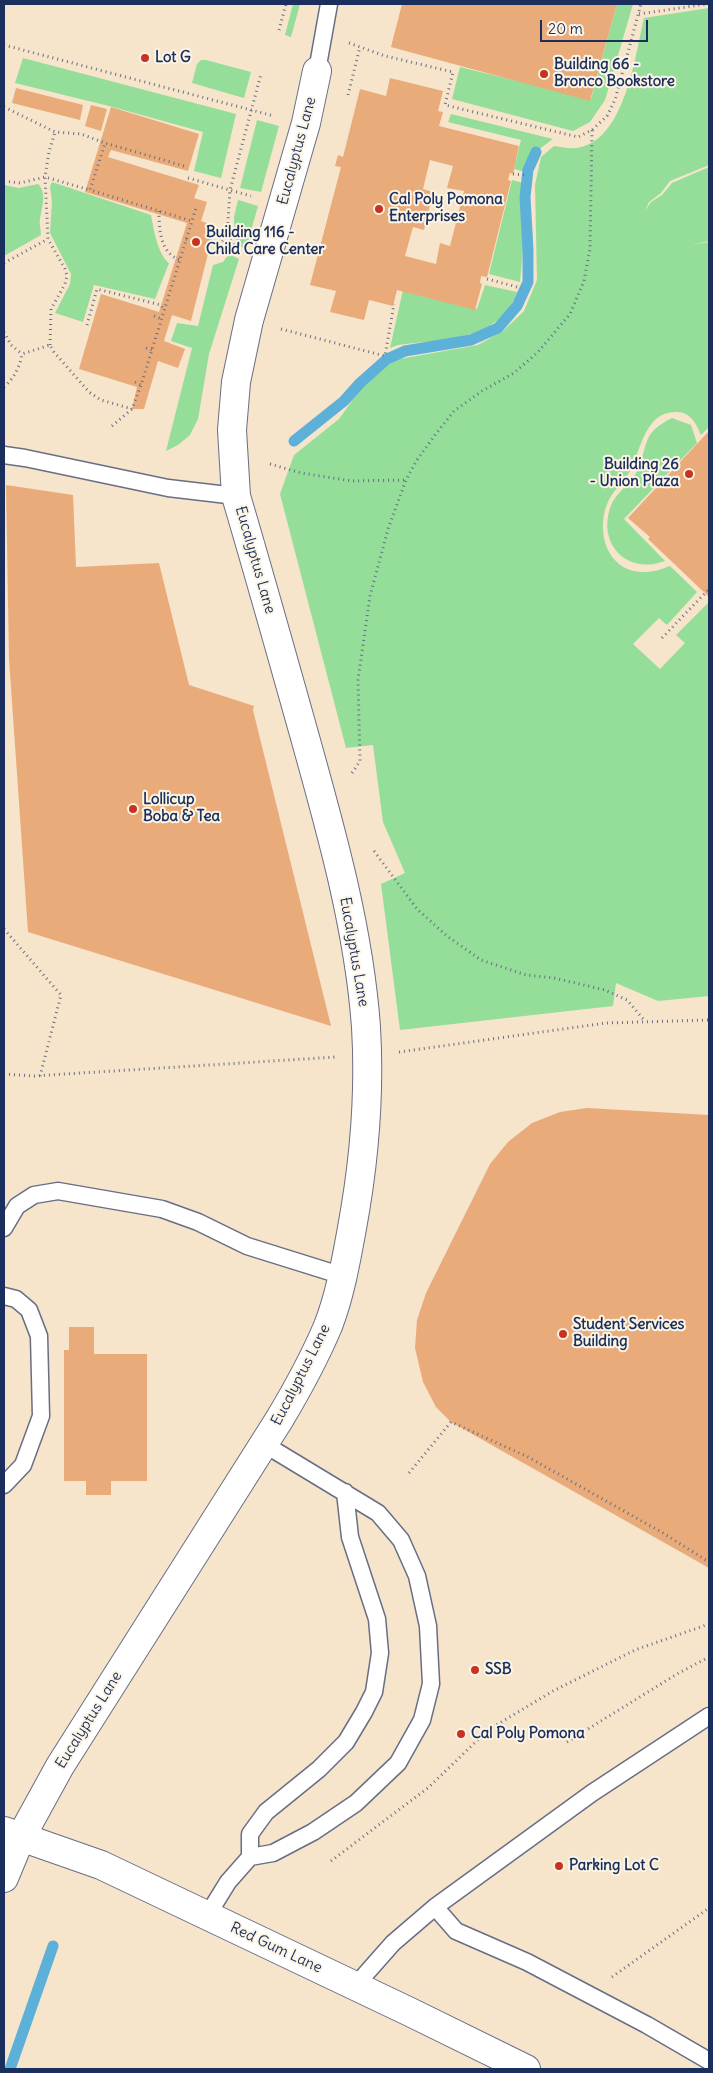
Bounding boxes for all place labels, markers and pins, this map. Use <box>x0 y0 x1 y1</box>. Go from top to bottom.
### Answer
place label: Lot G <box>155 49 191 67</box>
marker: Lot G <box>139 52 151 64</box>
place label: Building 66 - Bronco Bookstore <box>554 56 675 91</box>
marker: Building 66 - Bronco Bookstore <box>538 68 550 80</box>
place label: Cal Poly Pomona Enterprises <box>389 191 503 226</box>
marker: Cal Poly Pomona Enterprises <box>373 203 385 215</box>
place label: Building 116 - Child Care Center <box>206 224 324 259</box>
marker: Building 116 - Child Care Center <box>190 236 202 248</box>
place label: Building 26 - Union Plaza <box>590 456 679 491</box>
marker: Building 26 - Union Plaza <box>683 468 695 480</box>
place label: Lollicup Boba & Tea <box>143 791 220 826</box>
marker: Lollicup Boba & Tea <box>127 803 139 815</box>
place label: Student Services Building <box>573 1316 684 1351</box>
marker: Student Services Building <box>557 1328 569 1340</box>
place label: SSB <box>485 1661 512 1679</box>
marker: SSB <box>469 1664 481 1676</box>
place label: Cal Poly Pomona <box>471 1725 585 1743</box>
marker: Cal Poly Pomona <box>455 1728 467 1740</box>
place label: Parking Lot C <box>569 1857 659 1875</box>
marker: Parking Lot C <box>553 1860 565 1872</box>

